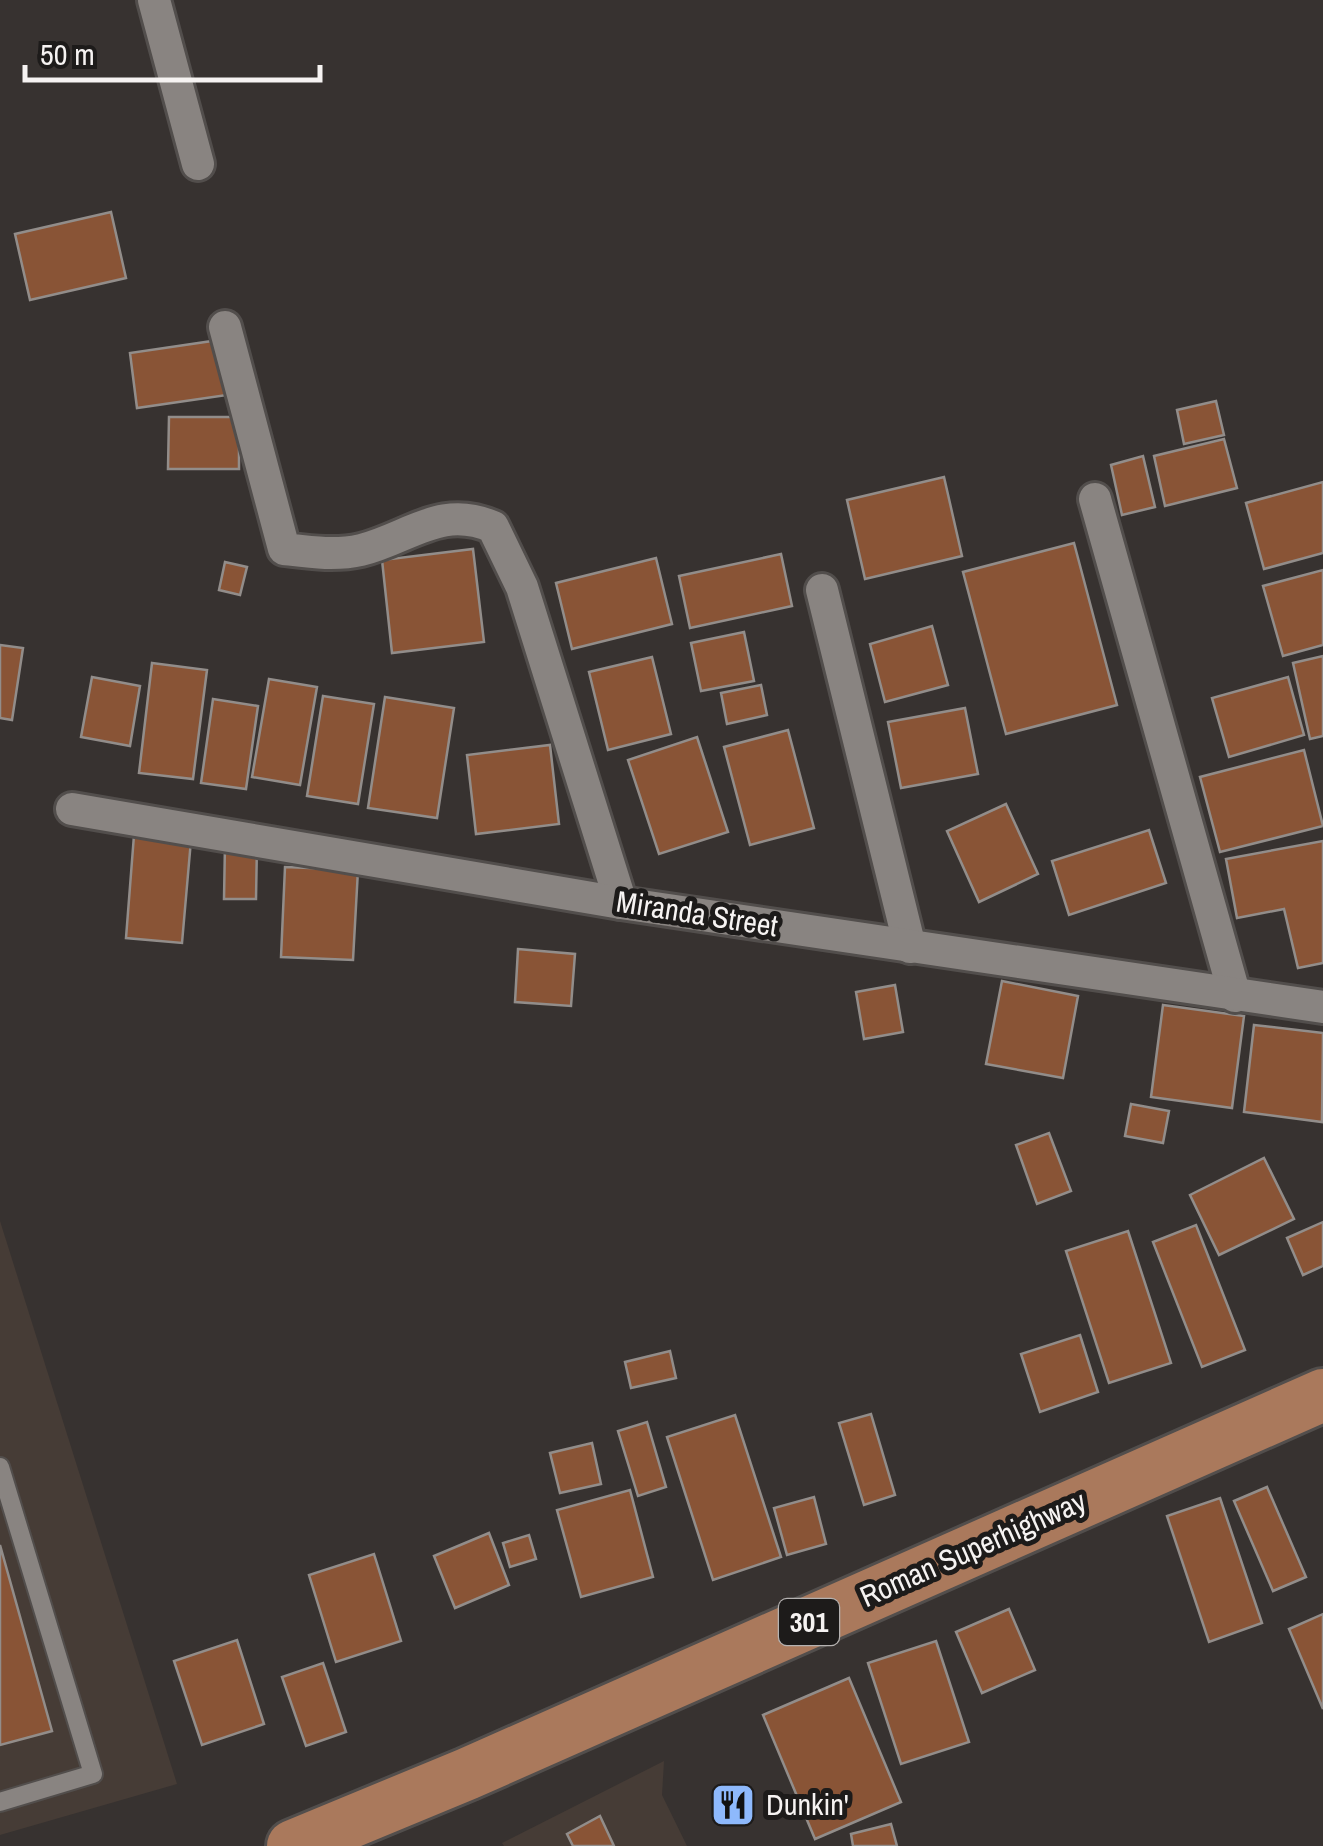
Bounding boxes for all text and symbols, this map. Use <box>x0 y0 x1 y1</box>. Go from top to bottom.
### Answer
scale bar <box>25 20 320 82</box>
text: 50 m <box>40 34 95 74</box>
street label: Miranda Street <box>614 881 781 946</box>
street label: Roman Superhighway <box>853 1480 1093 1616</box>
road number: 301 <box>779 1599 839 1645</box>
restaurant icon: Dunkin' <box>710 1782 756 1828</box>
place label: Dunkin' <box>766 1784 849 1824</box>

